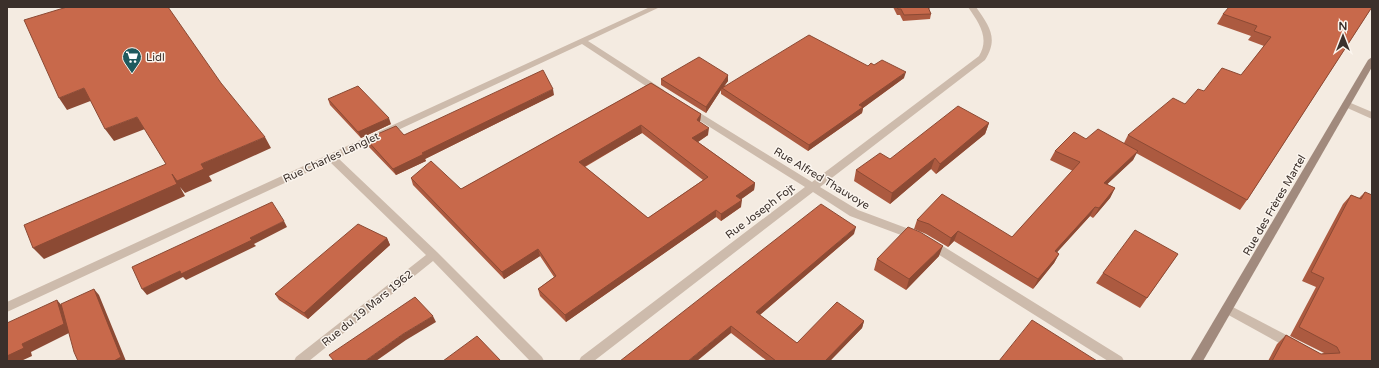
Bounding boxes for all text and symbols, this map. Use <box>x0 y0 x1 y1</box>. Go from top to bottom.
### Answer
north arrow <box>1323 16 1363 56</box>
text: N <box>1339 20 1347 33</box>
supermarket icon: Lidl <box>121 46 143 74</box>
place label: Lidl <box>146 51 165 64</box>
street label: Rue Charles Langlet <box>281 129 381 185</box>
street label: Rue Alfred Thauvoye <box>772 145 872 212</box>
street label: Rue des Frères Martel <box>1240 153 1309 258</box>
street label: Rue Joseph Fojt <box>723 181 798 242</box>
street label: Rue du 19 Mars 1962 <box>319 268 416 349</box>

